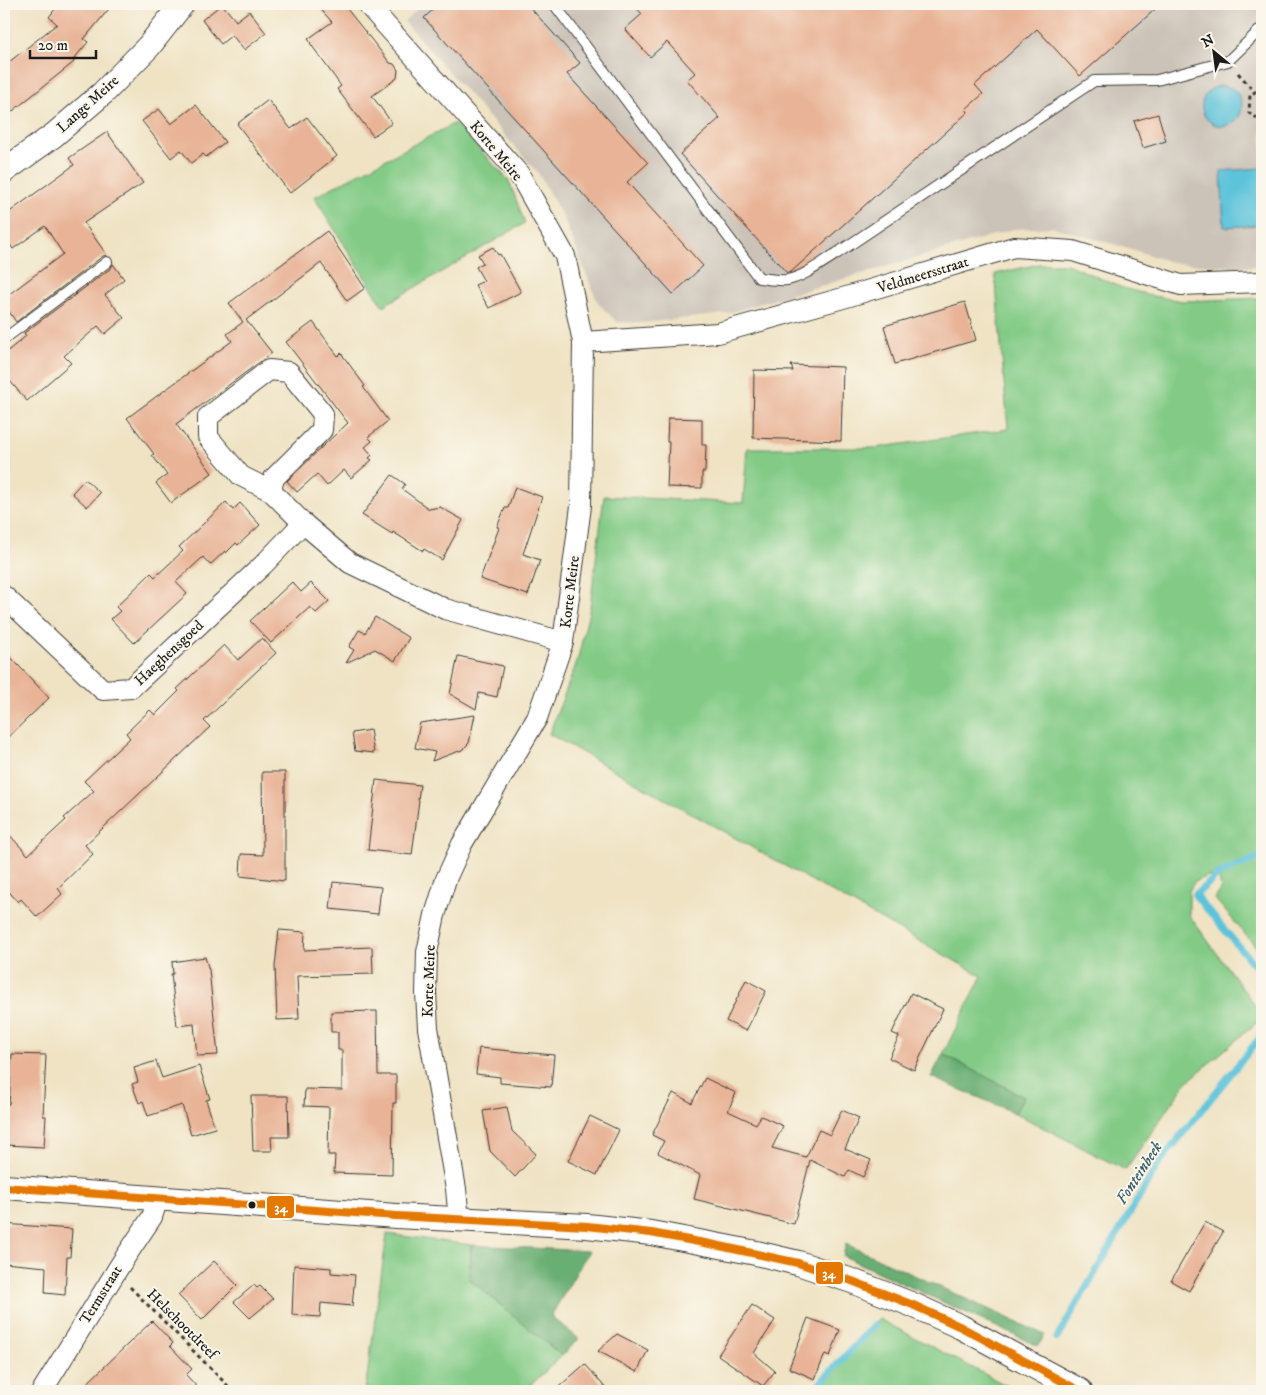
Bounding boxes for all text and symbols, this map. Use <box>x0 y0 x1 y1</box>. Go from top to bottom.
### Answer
scale bar <box>30 28 96 60</box>
north arrow <box>1188 28 1238 78</box>
text: N <box>1199 31 1218 52</box>
text: 20 m <box>38 36 68 55</box>
street label: Lange Meire <box>53 71 123 137</box>
street label: Korte Meire <box>465 117 527 185</box>
street label: Veldmeersstraat <box>874 252 971 298</box>
street label: Korte Meire <box>556 555 584 629</box>
street label: Haeghensgoed <box>130 616 208 690</box>
street label: Korte Meire <box>418 944 440 1018</box>
water label: Fonteinbeek <box>1111 1138 1167 1208</box>
line badge: 34 <box>266 1195 295 1219</box>
text: 34 <box>274 1199 289 1217</box>
unlabelled marker <box>247 1200 257 1210</box>
line badge: 34 <box>815 1261 844 1285</box>
street label: Termstraat <box>75 1262 127 1328</box>
text: 34 <box>822 1265 837 1283</box>
street label: Helschootdreef <box>143 1285 223 1365</box>

